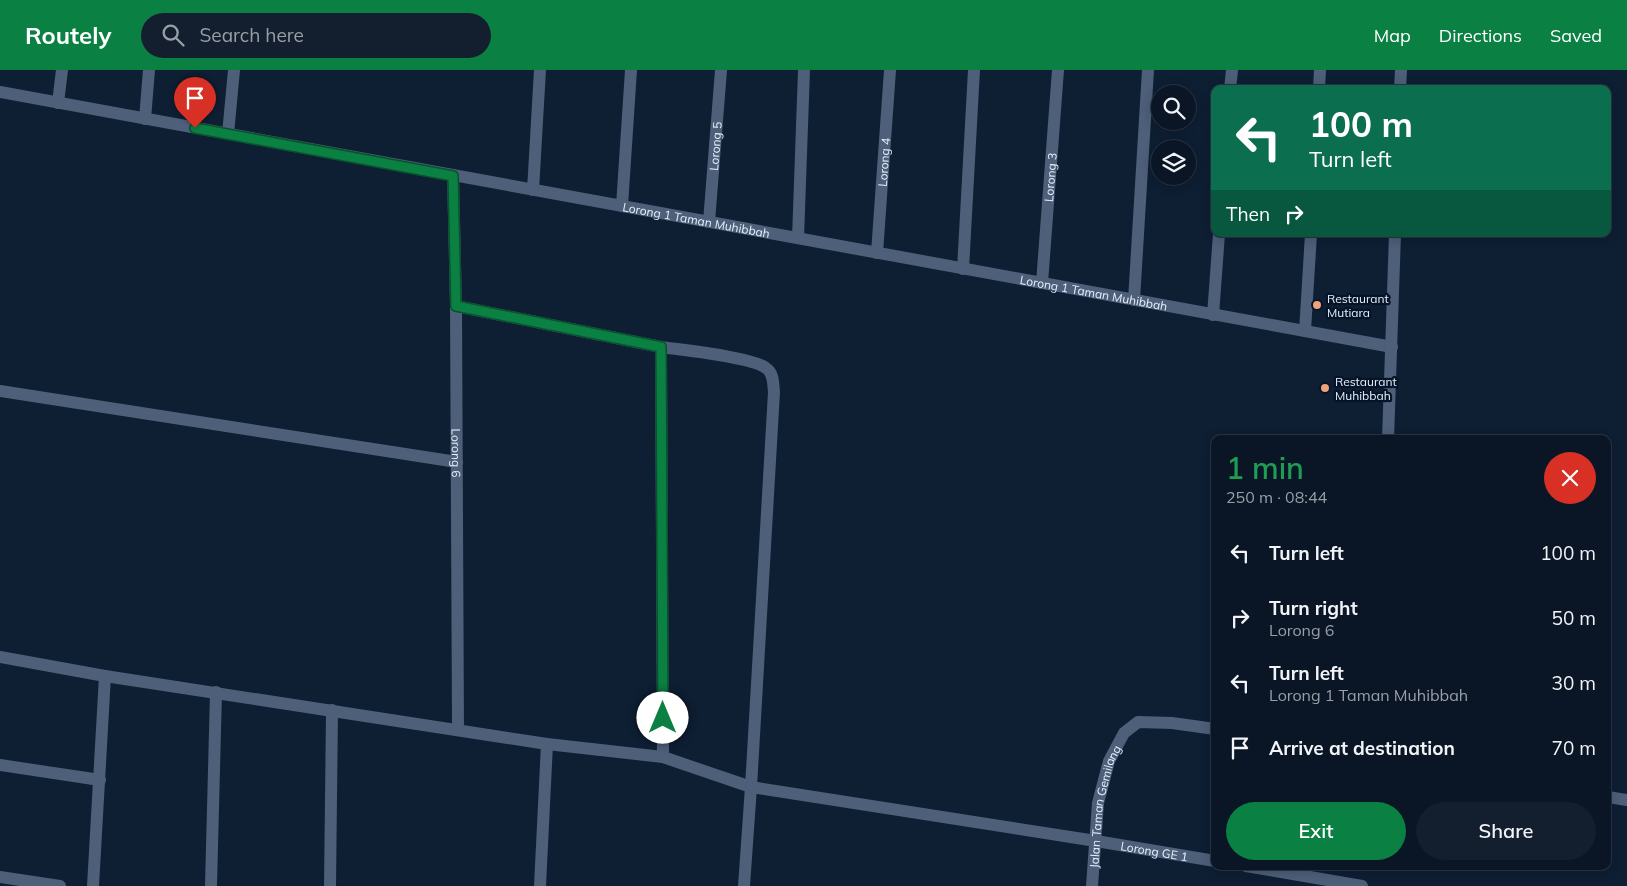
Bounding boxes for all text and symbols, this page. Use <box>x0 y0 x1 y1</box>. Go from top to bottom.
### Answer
search box <box>141 13 491 58</box>
text: Routely <box>25 20 111 50</box>
icon: search <box>159 21 187 49</box>
text: Search here <box>199 23 304 47</box>
text: Map <box>1374 24 1411 47</box>
text: Directions <box>1439 24 1522 47</box>
text: Saved <box>1550 24 1602 47</box>
pin <box>174 77 216 128</box>
icon: arrive <box>181 84 209 112</box>
map controls <box>1151 85 1196 185</box>
button: search <box>1151 85 1196 130</box>
text: 100 m <box>1309 102 1413 146</box>
icon: left <box>1226 105 1291 170</box>
street label: Lorong 5 <box>706 121 724 171</box>
street label: Lorong 4 <box>874 137 893 187</box>
button: layers <box>1151 140 1196 185</box>
text: Turn left <box>1309 145 1392 173</box>
street label: Lorong 3 <box>1041 152 1059 202</box>
street label: Lorong 1 Taman Muhibbah <box>622 199 771 240</box>
icon: right <box>1280 200 1308 228</box>
text: Then <box>1226 202 1270 226</box>
street label: Lorong 1 Taman Muhibbah <box>1019 272 1169 313</box>
place label: Restaurant Mutiara <box>1327 291 1389 320</box>
marker: Restaurant Mutiara <box>1311 299 1323 311</box>
place label: Restaurant Muhibbah <box>1335 374 1397 403</box>
marker: Restaurant Muhibbah <box>1319 382 1331 394</box>
street label: Lorong 6 <box>449 428 464 478</box>
text: 1 min <box>1226 449 1304 487</box>
button: close <box>1544 452 1596 504</box>
text: 250 m · 08:44 <box>1226 487 1327 507</box>
icon: left <box>1226 539 1254 567</box>
text: Turn left <box>1269 541 1344 565</box>
text: 100 m <box>1540 541 1596 565</box>
text: Turn right <box>1269 596 1358 620</box>
icon: right <box>1226 604 1254 632</box>
text: 50 m <box>1552 606 1596 630</box>
text: Lorong 6 <box>1269 620 1334 640</box>
text: Turn left <box>1269 661 1344 685</box>
icon: left <box>1226 669 1254 697</box>
text: 30 m <box>1552 671 1596 695</box>
text: Lorong 1 Taman Muhibbah <box>1269 685 1468 705</box>
position arrow <box>636 691 688 743</box>
icon: arrive <box>1226 734 1254 762</box>
text: Arrive at destination <box>1269 736 1455 760</box>
text: 70 m <box>1552 736 1596 760</box>
street label: Jalan Taman Gemilang <box>1086 742 1124 869</box>
button: Exit <box>1226 802 1406 860</box>
button: Share <box>1416 802 1596 860</box>
street label: Lorong GE 1 <box>1120 838 1189 864</box>

